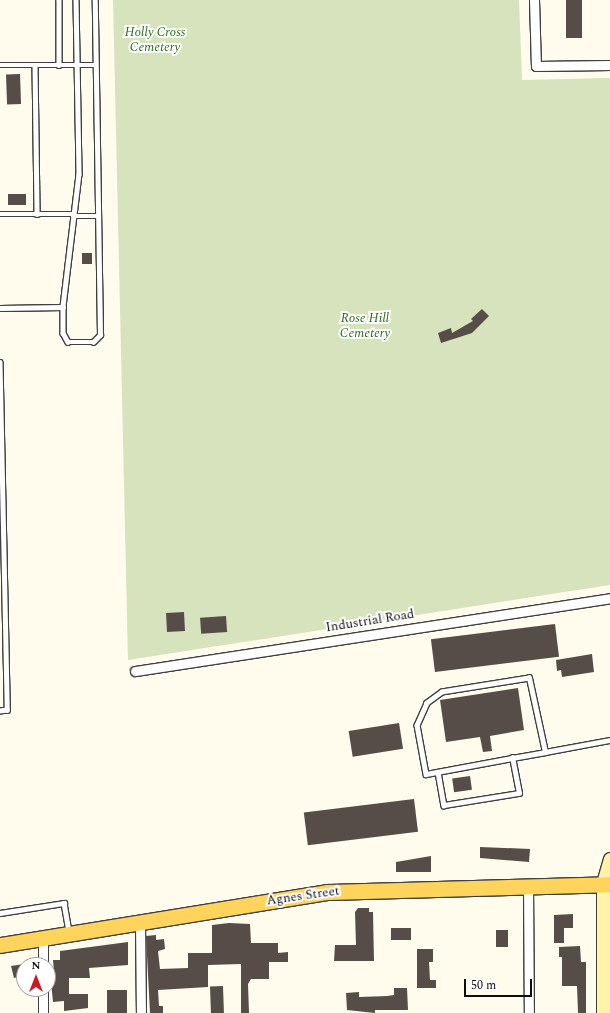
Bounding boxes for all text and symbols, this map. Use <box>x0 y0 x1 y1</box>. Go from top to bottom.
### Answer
park label: Holly Cross Cemetery <box>125 25 185 56</box>
park label: Rose Hill Cemetery <box>340 311 390 342</box>
street label: Industrial Road <box>325 606 415 636</box>
street label: Agnes Street <box>266 883 340 909</box>
north arrow <box>16 957 56 997</box>
text: N <box>32 957 40 974</box>
scale bar <box>466 971 534 997</box>
text: 50 m <box>471 976 496 995</box>

